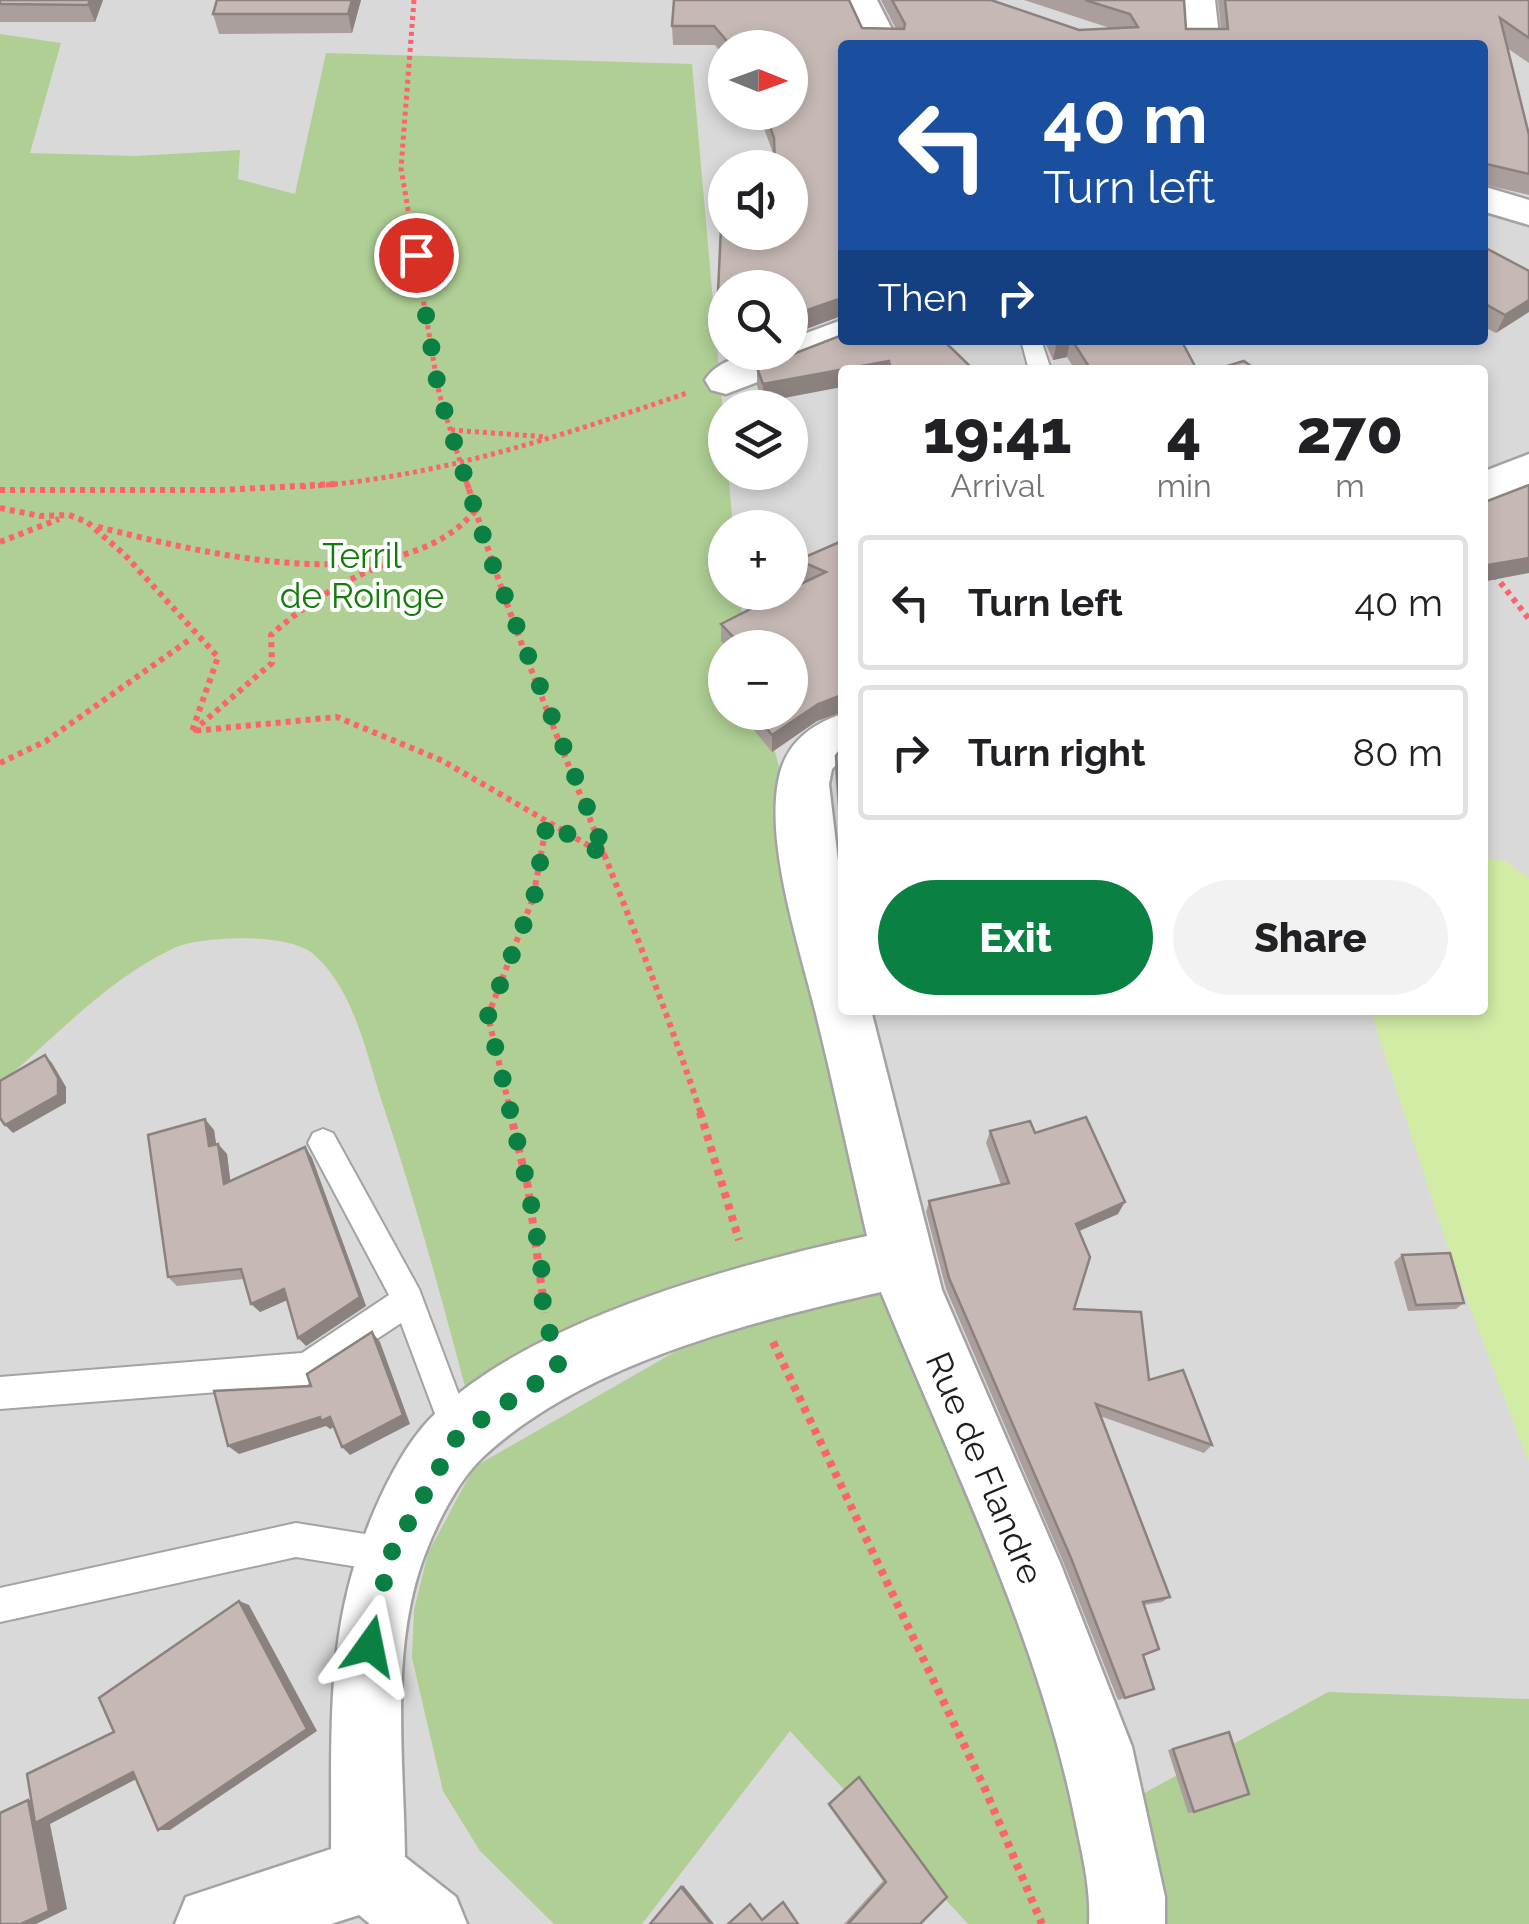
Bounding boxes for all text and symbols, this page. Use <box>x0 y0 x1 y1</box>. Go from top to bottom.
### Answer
north arrow <box>708 30 808 130</box>
map controls <box>708 30 808 730</box>
text: 40 m <box>1043 77 1208 159</box>
icon: left <box>878 80 1008 210</box>
button: sound <box>708 150 808 250</box>
text: Turn left <box>1043 161 1215 214</box>
pin <box>374 213 459 298</box>
icon: arrive <box>389 228 444 283</box>
button: search <box>708 270 808 370</box>
icon: right <box>988 270 1043 325</box>
text: Then <box>878 275 968 320</box>
button: layers <box>708 390 808 490</box>
text: 19:41 <box>923 397 1072 467</box>
text: 4 <box>1167 397 1202 467</box>
text: 270 <box>1297 397 1403 467</box>
text: Arrival <box>950 467 1044 504</box>
text: min <box>1157 467 1212 504</box>
text: m <box>1335 467 1365 504</box>
button: + <box>708 510 808 610</box>
park label: Terril de Roinge <box>280 535 444 616</box>
icon: left <box>883 575 938 630</box>
text: Turn left <box>968 580 1123 625</box>
text: 40 m <box>1354 580 1443 625</box>
button: − <box>708 630 808 730</box>
icon: right <box>883 725 938 780</box>
text: Turn right <box>968 730 1145 775</box>
text: 80 m <box>1353 730 1443 775</box>
button: Exit <box>878 880 1153 995</box>
button: Share <box>1173 880 1448 995</box>
street label: Rue de Flandre <box>918 1346 1052 1590</box>
position arrow <box>318 1594 422 1698</box>

